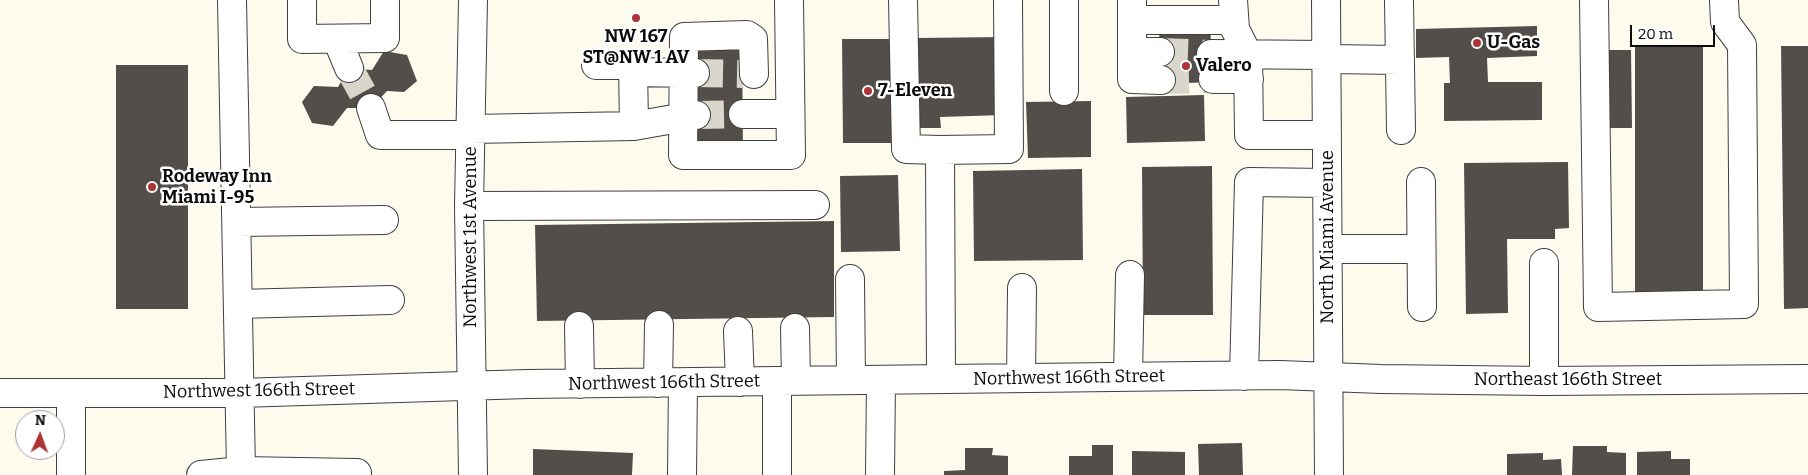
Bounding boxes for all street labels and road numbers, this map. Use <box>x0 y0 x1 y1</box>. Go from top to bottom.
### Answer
street label: Northwest 1st Avenue <box>460 146 482 328</box>
street label: North Miami Avenue <box>1317 150 1339 324</box>
street label: Northwest 166th Street <box>973 366 1165 390</box>
street label: Northeast 166th Street <box>1474 369 1662 391</box>
street label: Northwest 166th Street <box>568 371 760 395</box>
street label: Northwest 166th Street <box>163 379 355 403</box>

